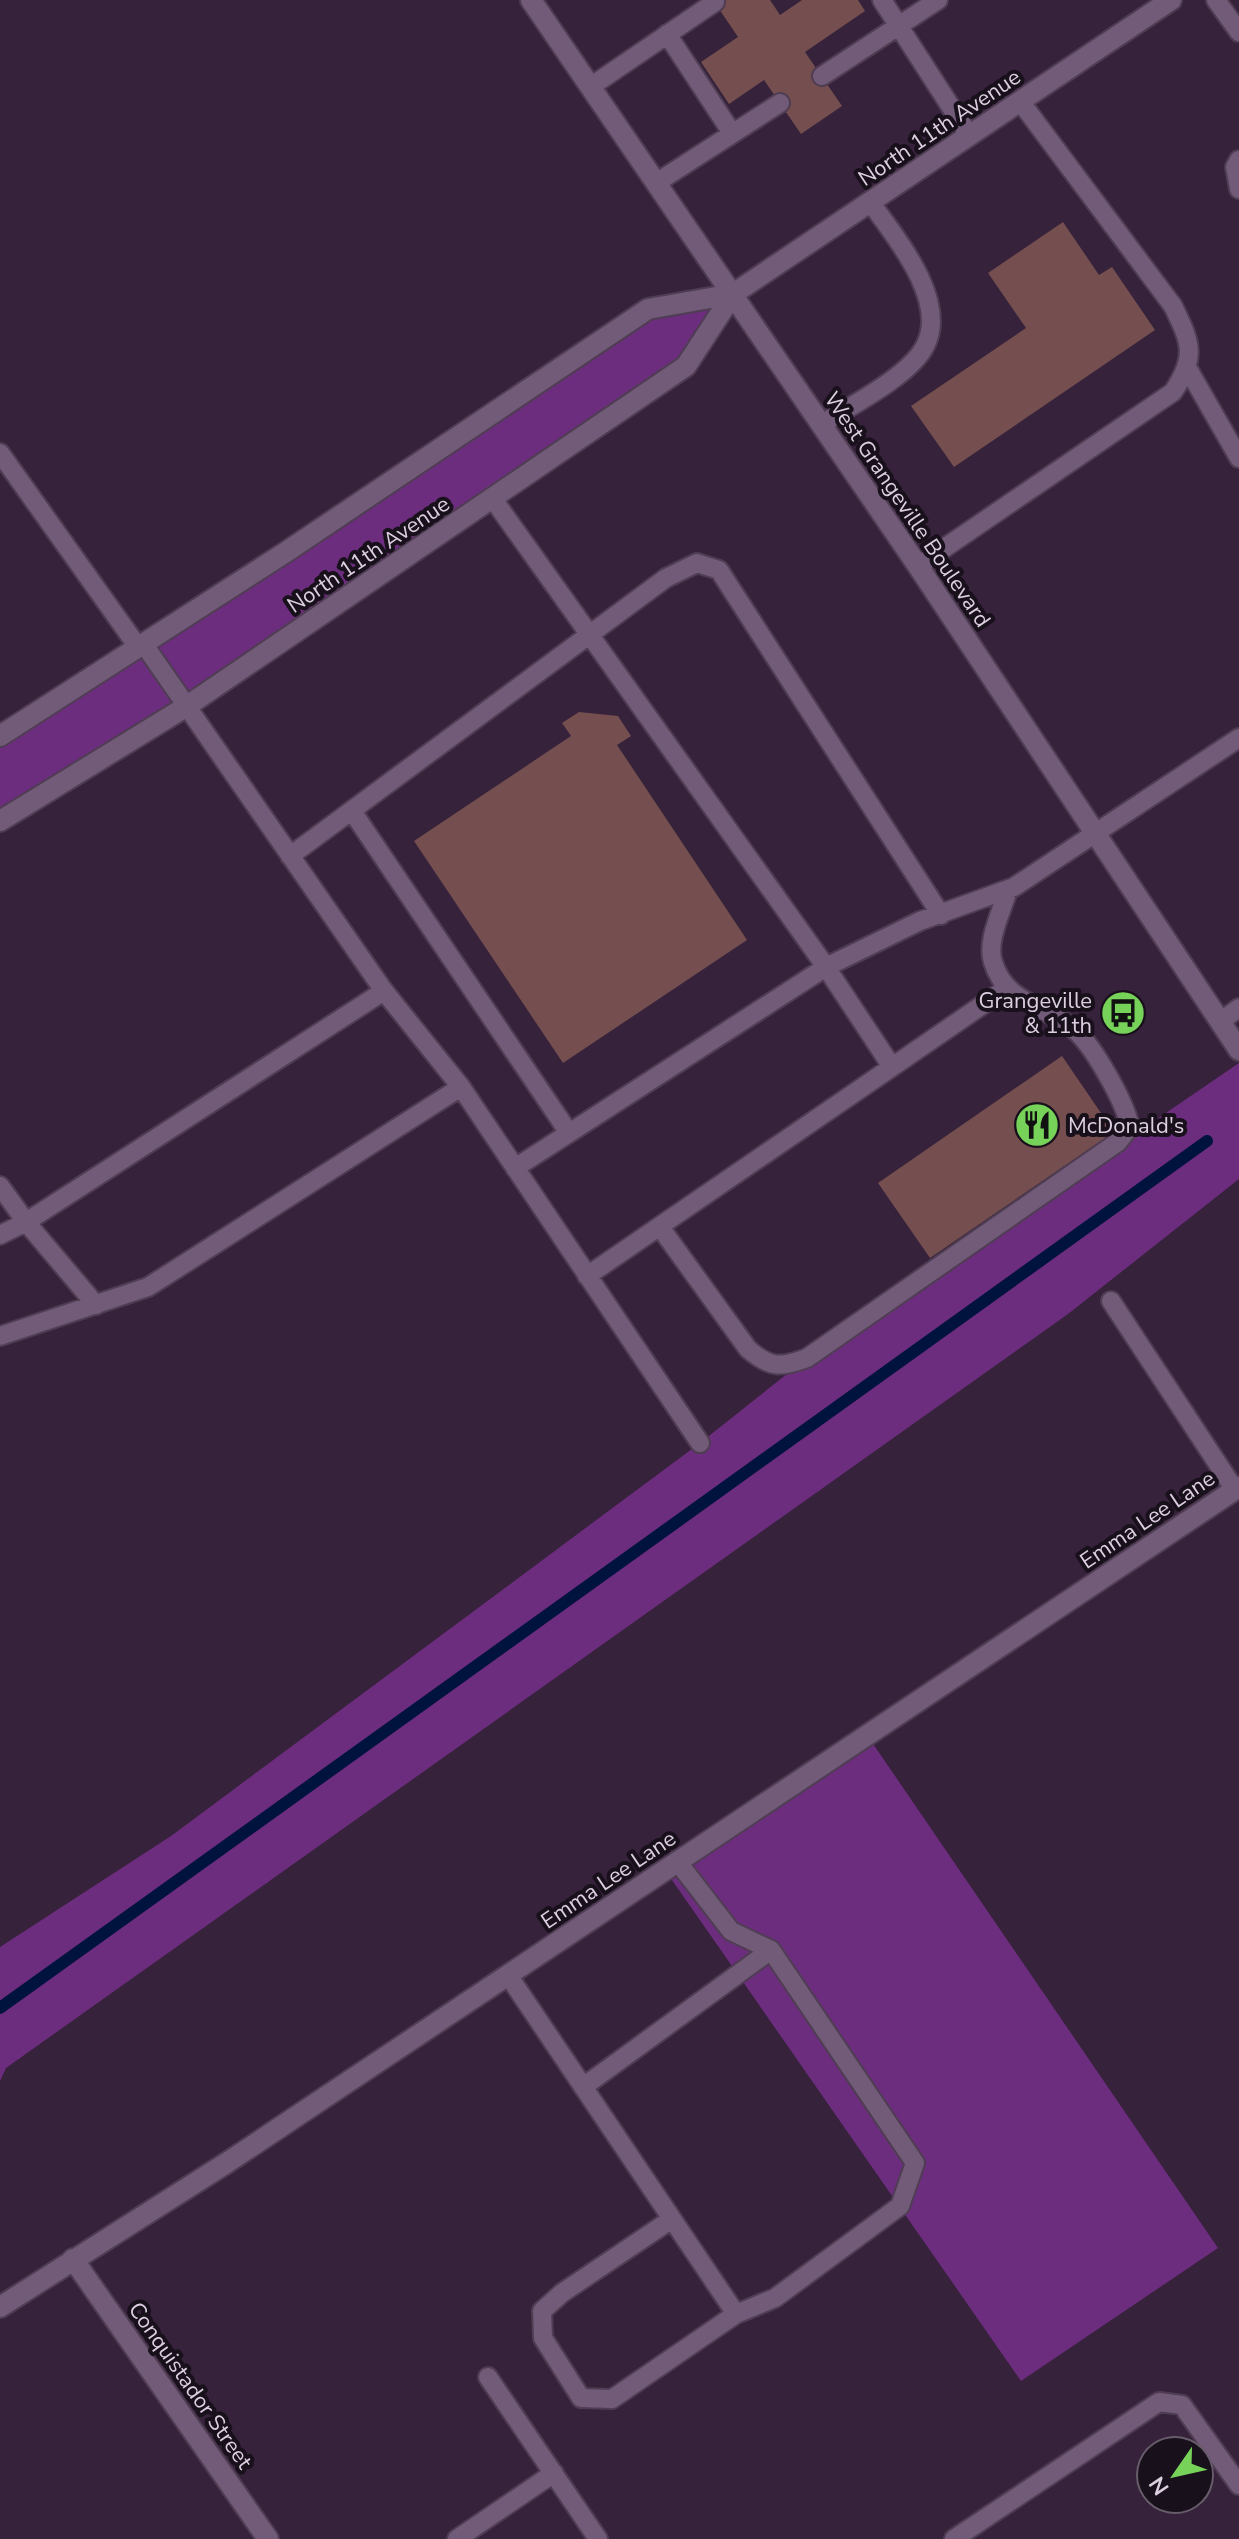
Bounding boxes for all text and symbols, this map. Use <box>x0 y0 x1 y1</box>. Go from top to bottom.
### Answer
street label: North 11th Avenue <box>852 62 1027 193</box>
street label: West Grangeville Boulevard <box>817 386 997 633</box>
street label: North 11th Avenue <box>281 489 456 620</box>
place label: Grangeville & 11th <box>979 986 1092 1041</box>
bus stop icon: Grangeville & 11th <box>1099 989 1147 1037</box>
restaurant icon: McDonald's <box>1013 1101 1061 1149</box>
place label: McDonald's <box>1068 1111 1184 1141</box>
street label: Emma Lee Lane <box>1074 1464 1221 1576</box>
street label: Emma Lee Lane <box>535 1824 682 1936</box>
street label: Conquistador Street <box>121 2296 259 2475</box>
north arrow <box>1135 2435 1215 2515</box>
text: N <box>1142 2470 1176 2501</box>

